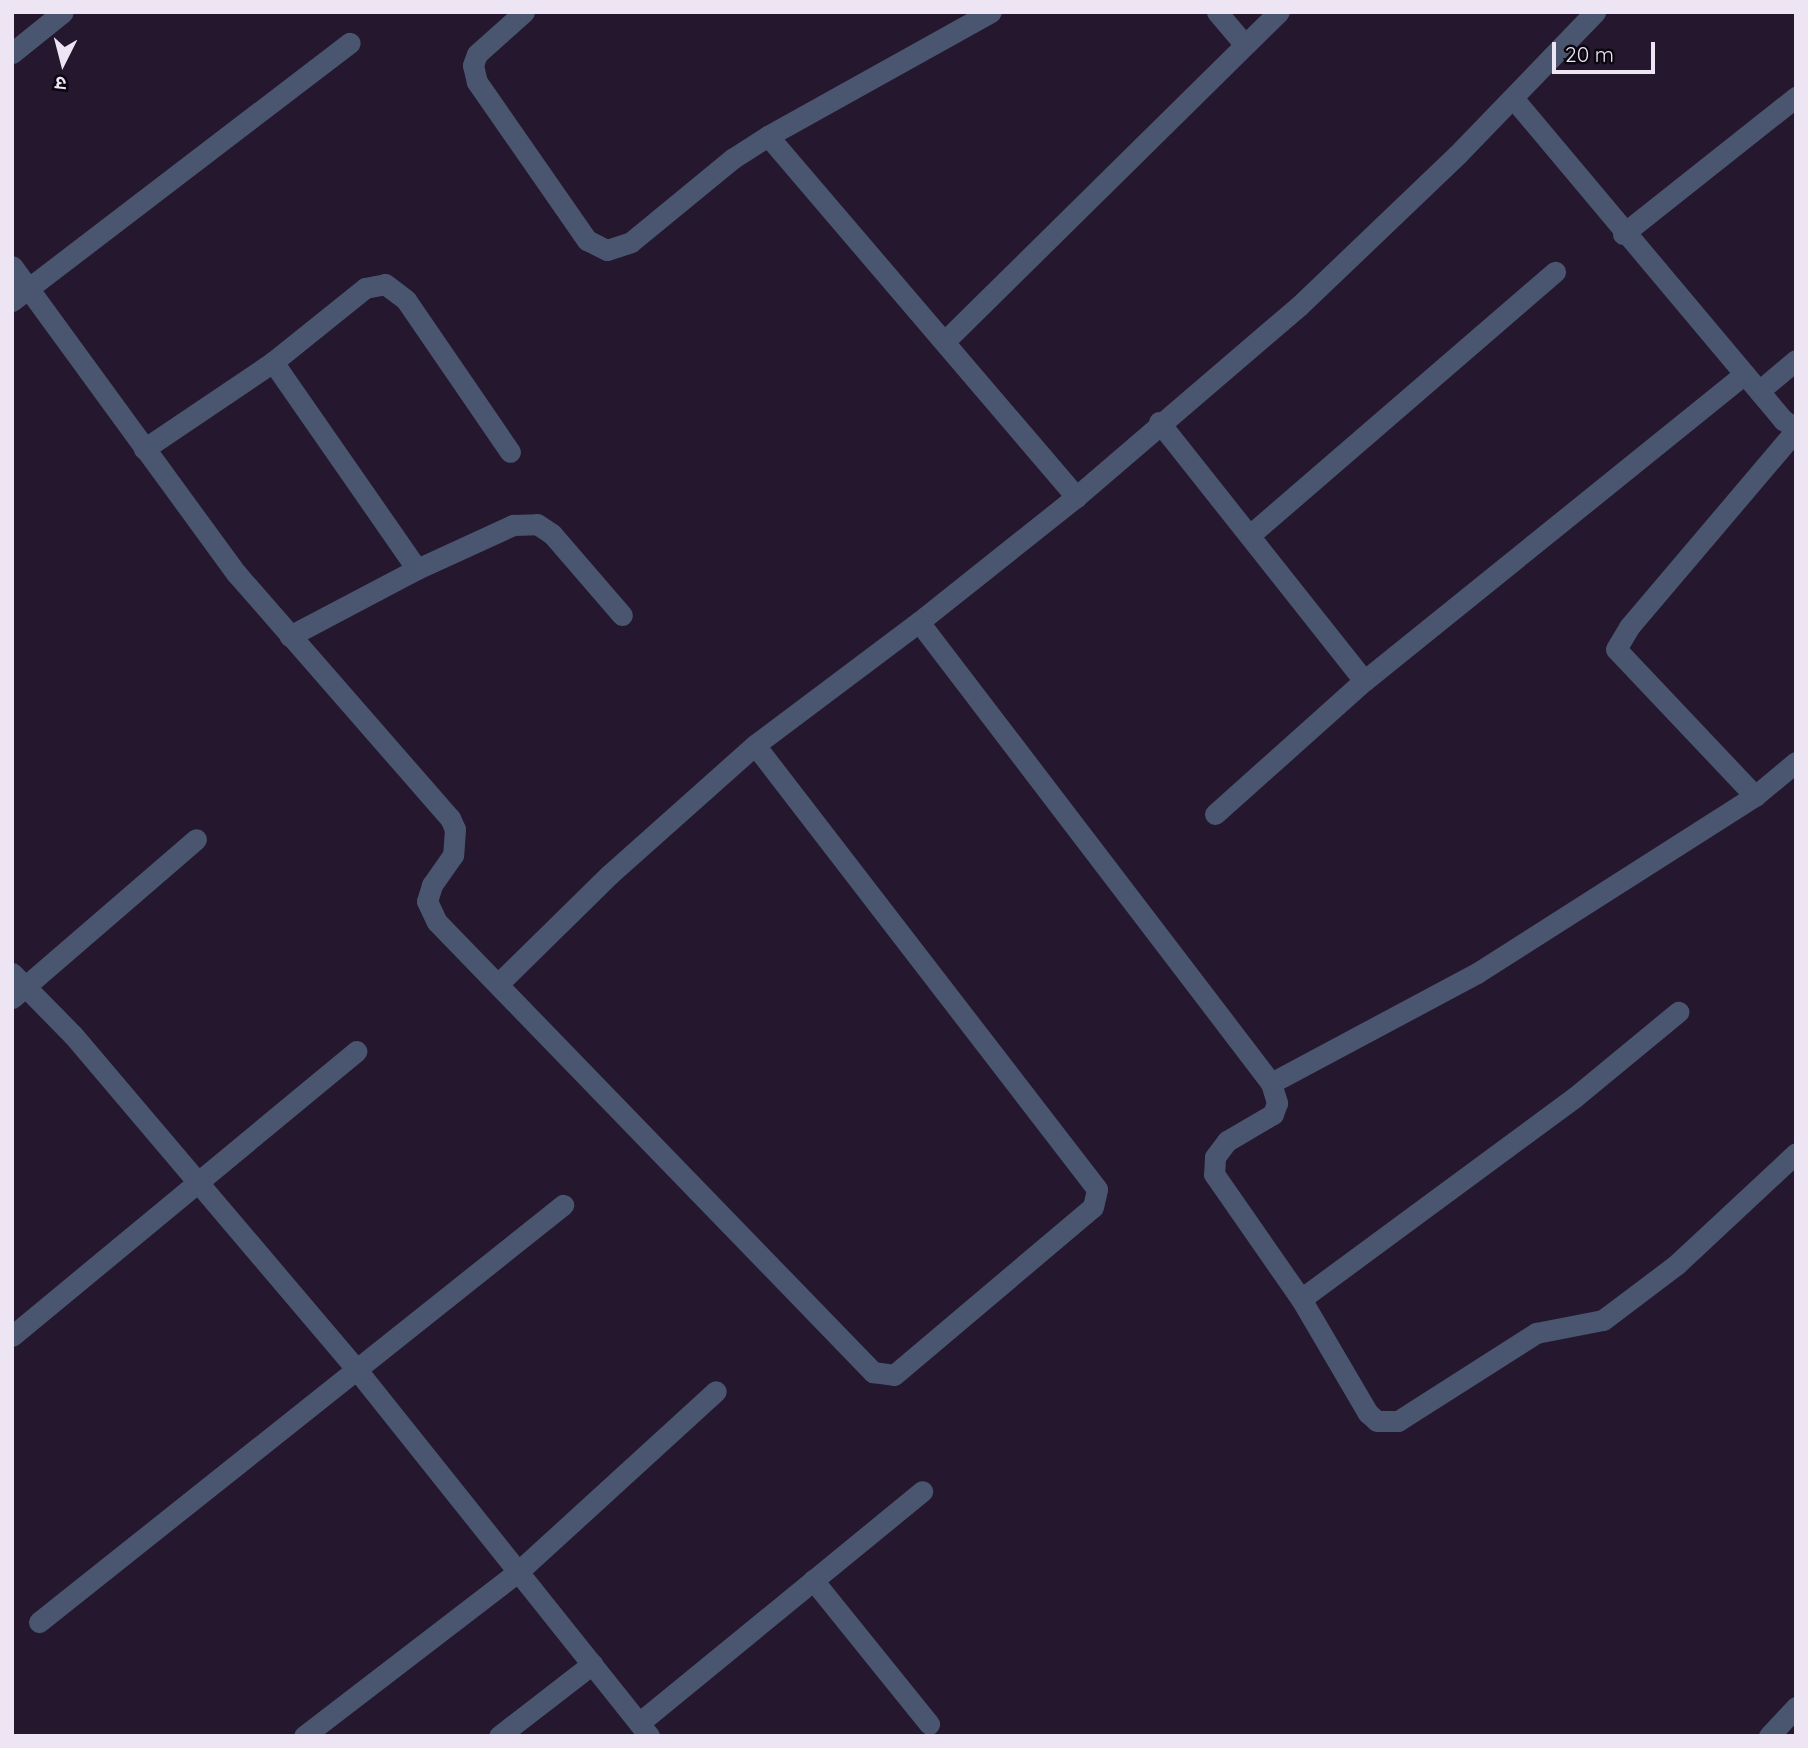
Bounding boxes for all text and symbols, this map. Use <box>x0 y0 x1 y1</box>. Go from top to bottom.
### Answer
north arrow <box>28 28 98 98</box>
scale bar <box>1556 28 1659 72</box>
text: 20 m <box>1565 41 1614 67</box>
text: उ <box>54 71 68 96</box>

